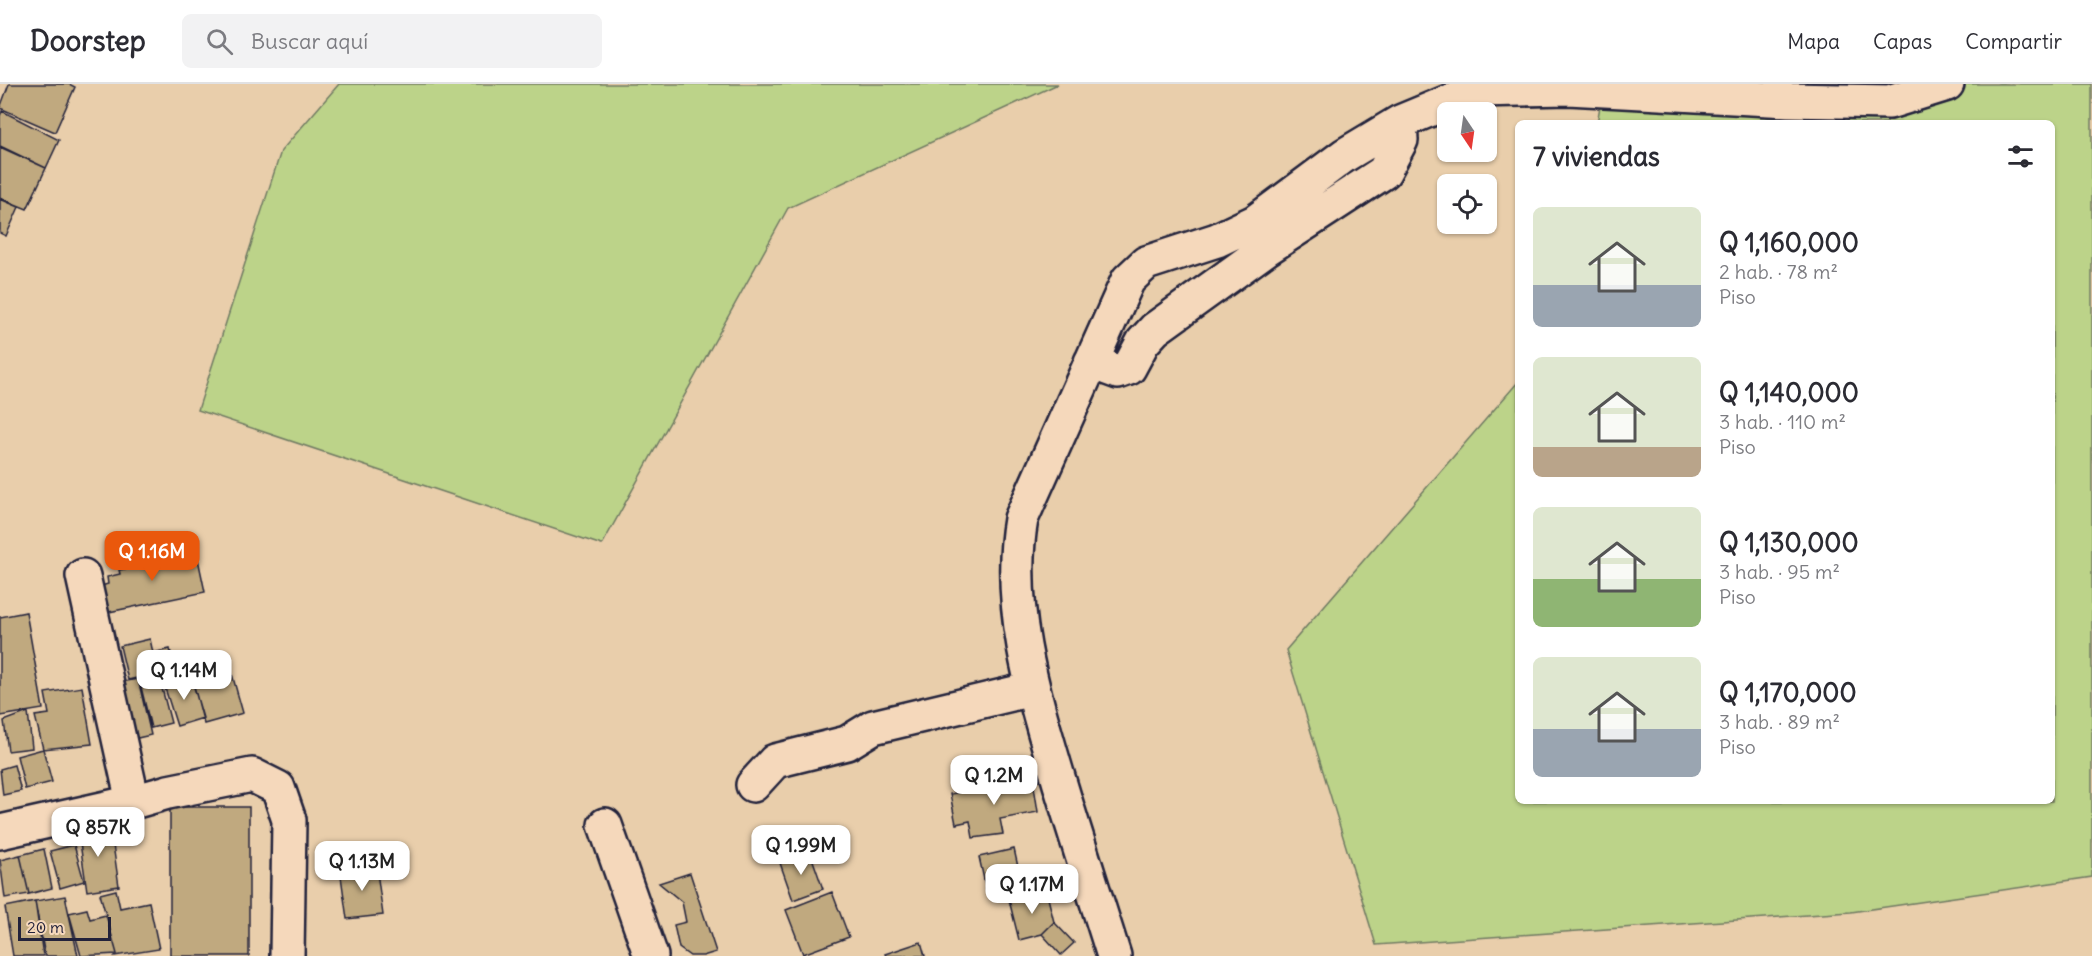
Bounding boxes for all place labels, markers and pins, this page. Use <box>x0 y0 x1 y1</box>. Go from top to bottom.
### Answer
pin: Q 1.16M <box>97 531 207 582</box>
pin: Q 1.14M <box>129 650 239 701</box>
pin: Q 1.2M <box>945 755 1043 806</box>
pin: Q 857K <box>49 807 147 858</box>
pin: Q 1.99M <box>746 825 856 876</box>
pin: Q 1.13M <box>307 841 417 892</box>
pin: Q 1.17M <box>977 864 1087 915</box>

